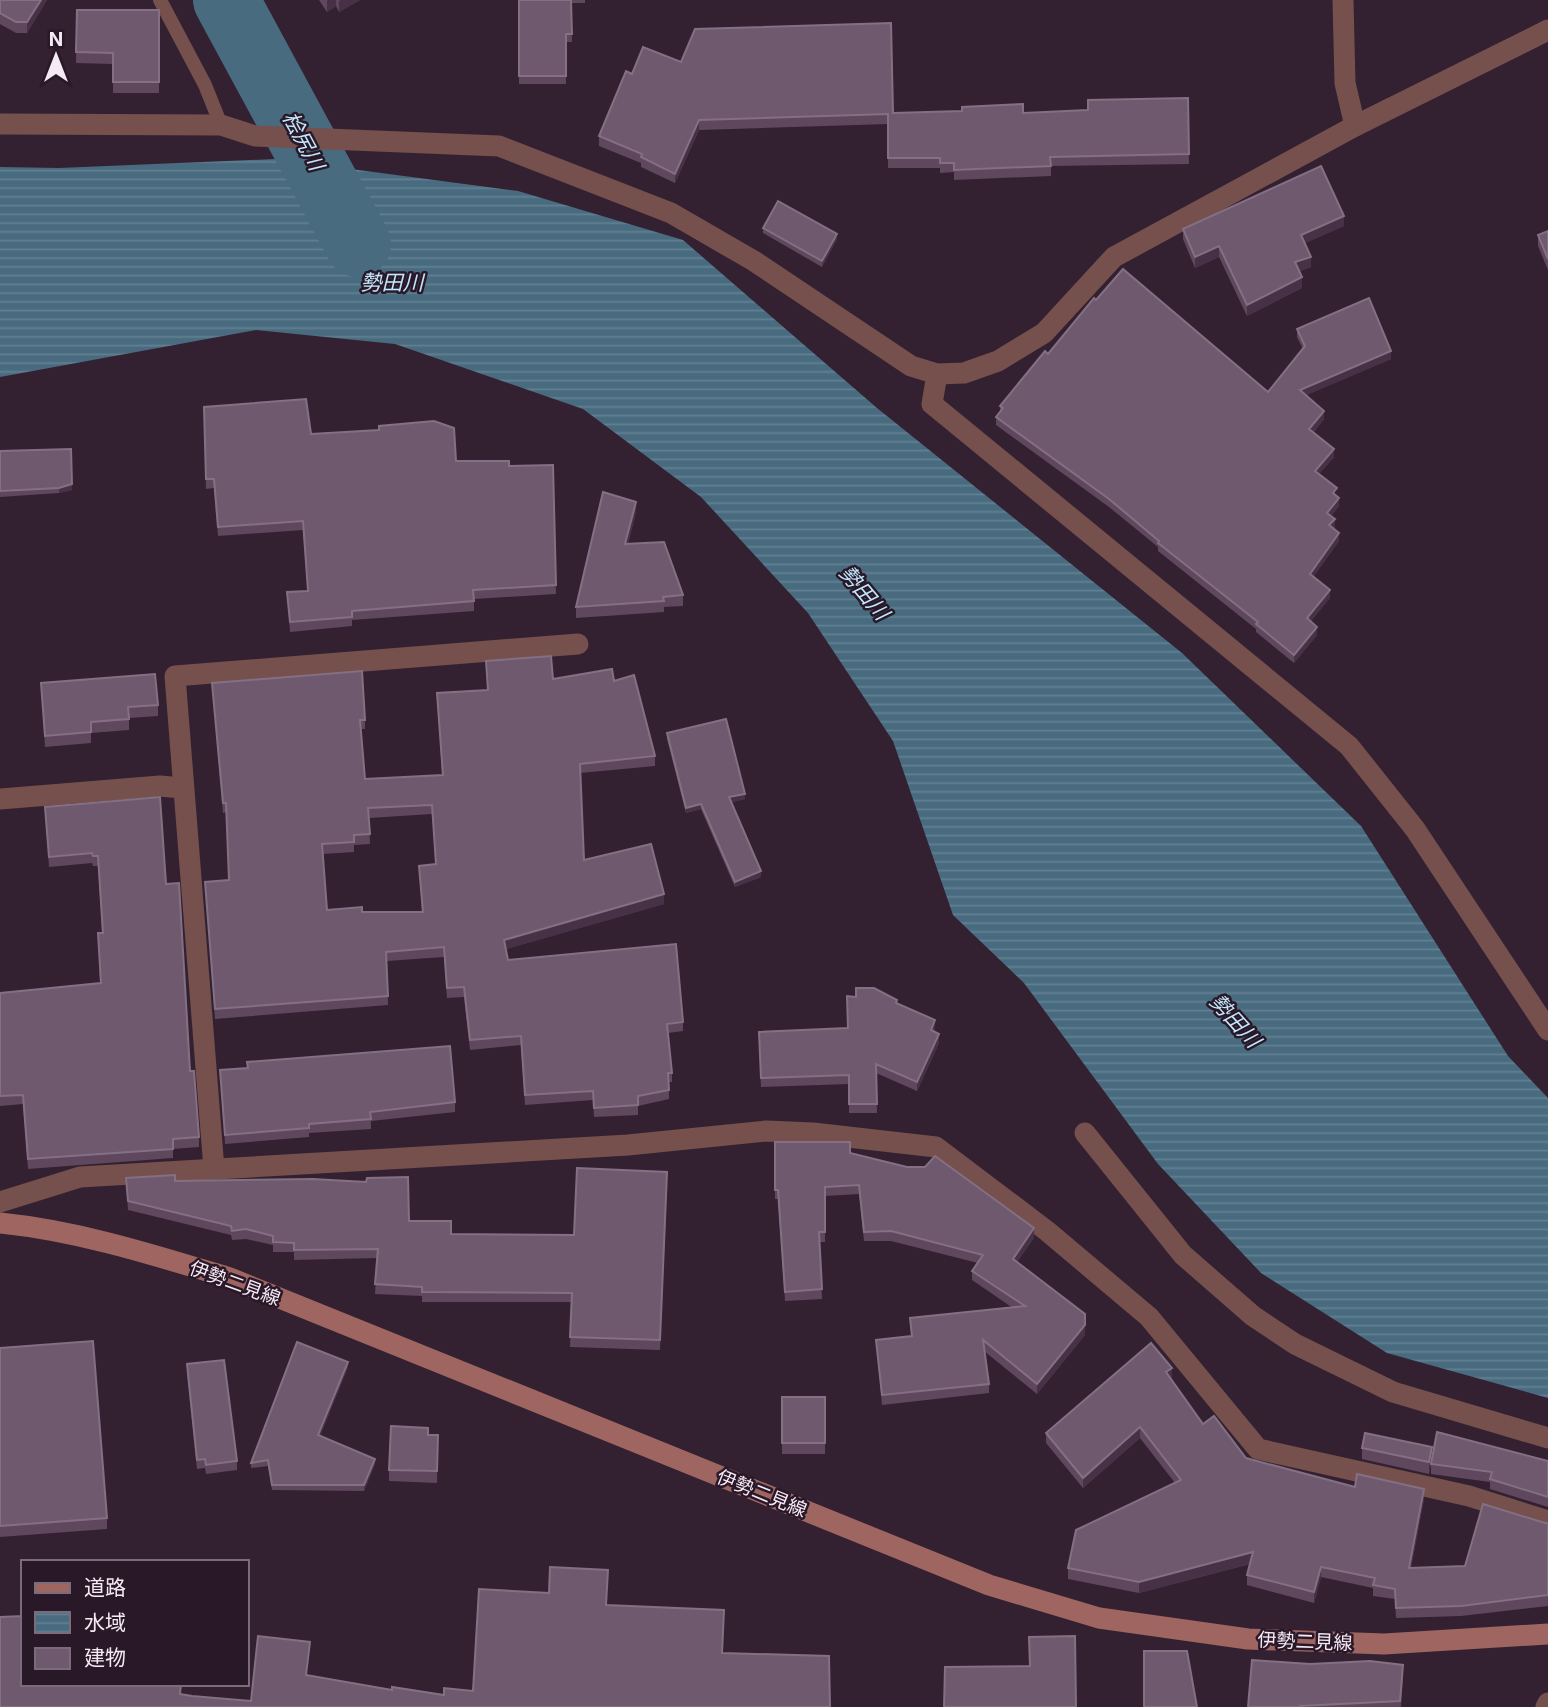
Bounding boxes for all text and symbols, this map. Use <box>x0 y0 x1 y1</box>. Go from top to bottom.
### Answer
north arrow <box>21 21 91 91</box>
text: N <box>49 28 63 51</box>
water label: 桧尻川 <box>278 107 330 176</box>
water label: 勢田川 <box>361 270 425 295</box>
water label: 勢田川 <box>835 561 895 626</box>
water label: 勢田川 <box>1205 989 1267 1054</box>
street label: 伊勢二見線 <box>186 1256 283 1311</box>
street label: 伊勢二見線 <box>713 1465 810 1522</box>
legend <box>21 1560 248 1686</box>
text: 道路 <box>84 1575 126 1600</box>
text: 水域 <box>84 1610 126 1635</box>
street label: 伊勢二見線 <box>1257 1628 1353 1655</box>
text: 建物 <box>84 1645 126 1670</box>

